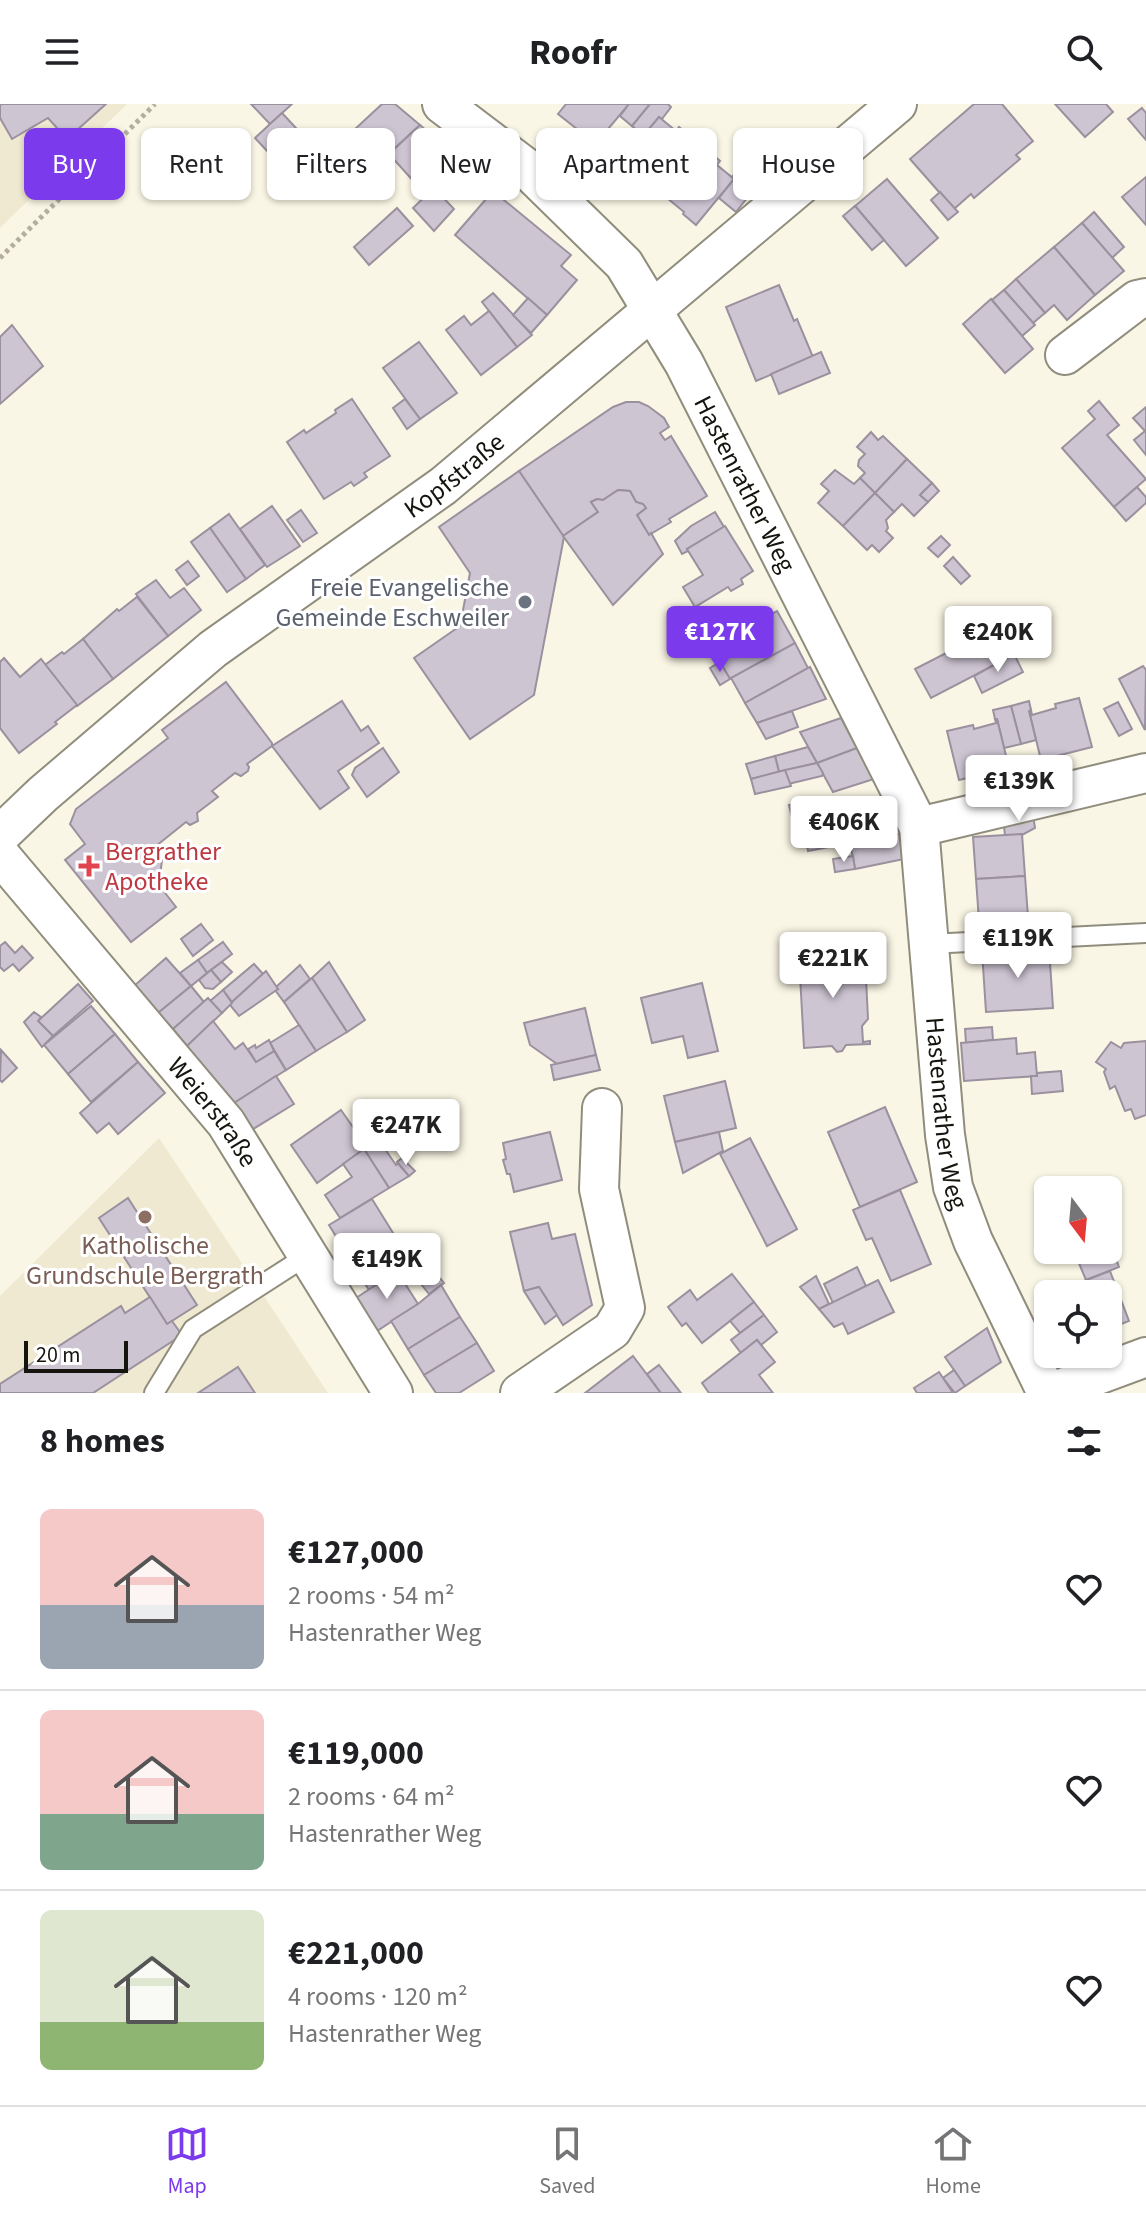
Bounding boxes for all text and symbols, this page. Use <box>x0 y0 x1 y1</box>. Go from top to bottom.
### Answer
text: Roofr <box>529 27 617 78</box>
icon: menu <box>40 30 84 74</box>
icon: search <box>1062 30 1106 74</box>
chip: Buy <box>24 128 125 200</box>
chip: Rent <box>141 128 251 200</box>
chip: Filters <box>267 128 395 200</box>
chip: New <box>411 128 520 200</box>
chip: Apartment <box>536 128 717 200</box>
chip: House <box>733 128 863 200</box>
street label: Hastenrather Weg <box>685 389 805 579</box>
street label: Kopfstraße <box>396 424 513 527</box>
place label: Freie Evangelische Gemeinde Eschweiler <box>275 569 510 636</box>
marker: Freie Evangelische Gemeinde Eschweiler <box>516 593 534 611</box>
pin: €127K <box>664 606 776 674</box>
pin: €240K <box>942 606 1054 674</box>
text: €127K <box>685 613 755 650</box>
text: €240K <box>963 613 1033 650</box>
pin: €139K <box>963 755 1075 823</box>
text: €139K <box>984 762 1054 799</box>
pin: €406K <box>788 796 900 864</box>
text: €406K <box>809 803 879 840</box>
place label: Bergrather Apotheke <box>105 833 222 900</box>
marker: Bergrather Apotheke <box>80 857 98 875</box>
pin: €119K <box>962 912 1074 980</box>
text: €119K <box>983 919 1053 956</box>
pin: €221K <box>777 932 889 1000</box>
text: €221K <box>798 939 868 976</box>
street label: Hastenrather Weg <box>916 1015 978 1215</box>
street label: Weierstraße <box>159 1049 267 1174</box>
pin: €247K <box>350 1099 462 1167</box>
text: €247K <box>371 1106 441 1143</box>
north arrow <box>1034 1176 1122 1264</box>
map controls <box>1034 1176 1122 1368</box>
marker: Katholische Grundschule Bergrath <box>136 1208 154 1226</box>
place label: Katholische Grundschule Bergrath <box>26 1227 264 1294</box>
pin: €149K <box>331 1233 443 1301</box>
text: €149K <box>352 1240 422 1277</box>
button: locate <box>1034 1280 1122 1368</box>
scale bar <box>24 1337 128 1373</box>
text: 20 m <box>36 1339 81 1371</box>
text: 8 homes <box>40 1417 165 1466</box>
icon: filters <box>1062 1419 1106 1463</box>
text: €127,000 <box>288 1528 424 1577</box>
icon: home <box>104 1541 200 1637</box>
icon: heart <box>1062 1567 1106 1611</box>
text: 2 rooms · 54 m² <box>288 1577 455 1614</box>
text: Hastenrather Weg <box>288 1614 481 1651</box>
text: €119,000 <box>288 1729 424 1778</box>
icon: home <box>104 1742 200 1838</box>
icon: heart <box>1062 1768 1106 1812</box>
text: 2 rooms · 64 m² <box>288 1778 455 1815</box>
text: Hastenrather Weg <box>288 1815 481 1852</box>
text: €221,000 <box>288 1929 424 1978</box>
icon: home <box>104 1942 200 2038</box>
icon: heart <box>1062 1968 1106 2012</box>
text: 4 rooms · 120 m² <box>288 1978 467 2015</box>
text: Hastenrather Weg <box>288 2015 481 2052</box>
tab: Map <box>165 2122 209 2202</box>
tab: Saved <box>539 2122 595 2202</box>
tab: Home <box>926 2122 981 2202</box>

